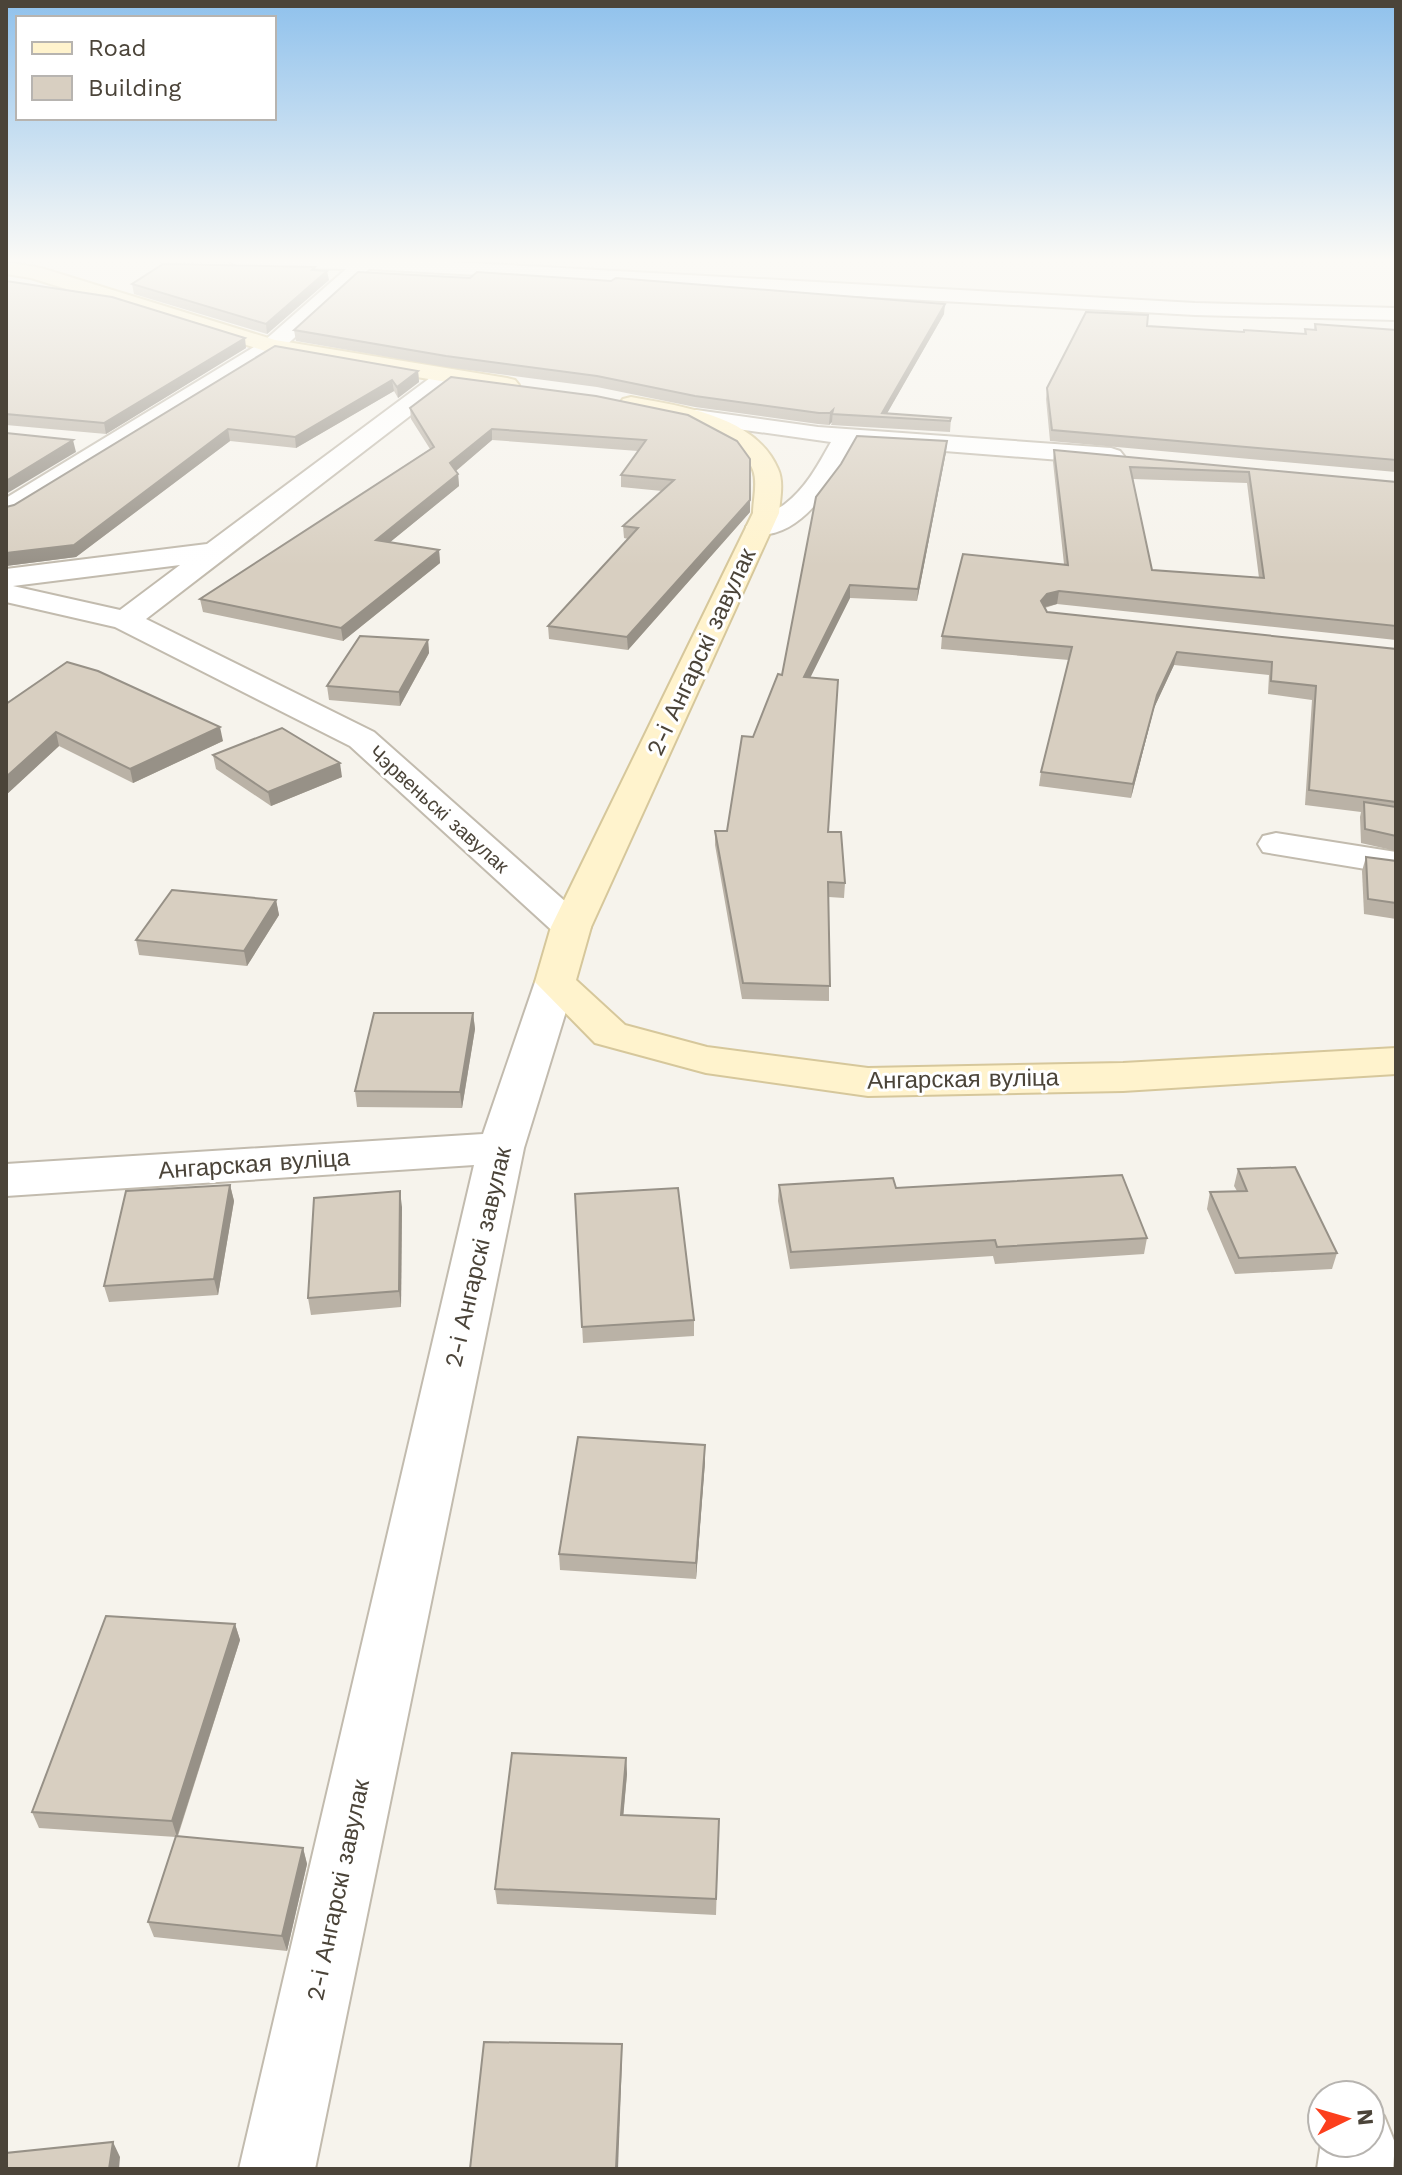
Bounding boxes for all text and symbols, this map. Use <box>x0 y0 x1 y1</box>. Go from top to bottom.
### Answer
legend <box>16 16 276 120</box>
text: Road <box>88 34 147 62</box>
text: Building <box>88 74 181 102</box>
street label: 2-і Ангарскі завулак <box>641 544 762 760</box>
street label: Чэрвеньскі завулак <box>364 740 514 878</box>
street label: Ангарская вуліца <box>867 1063 1060 1095</box>
street label: Ангарская вуліца <box>157 1143 351 1185</box>
street label: 2-і Ангарскі завулак <box>439 1144 517 1370</box>
street label: 2-і Ангарскі завулак <box>301 1776 375 2003</box>
north arrow <box>1306 2079 1386 2159</box>
text: N <box>1352 2108 1379 2127</box>

